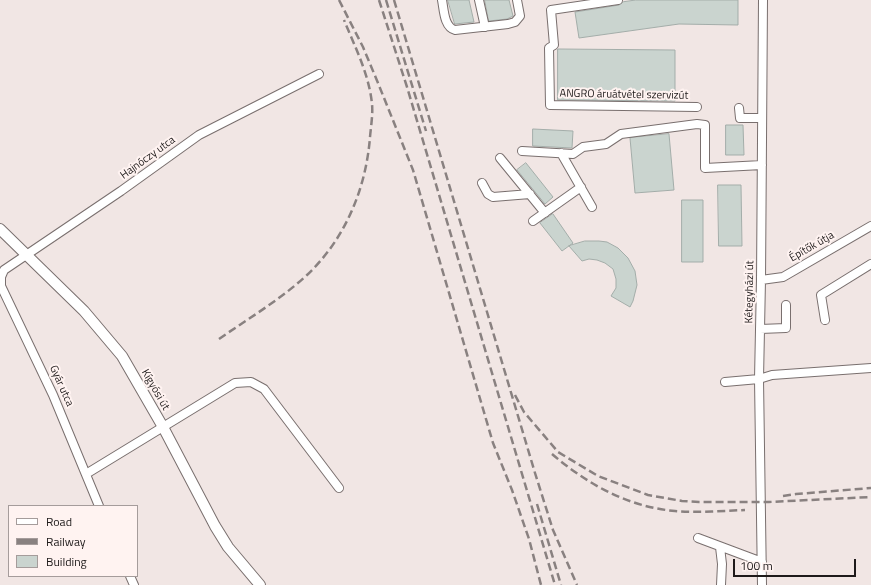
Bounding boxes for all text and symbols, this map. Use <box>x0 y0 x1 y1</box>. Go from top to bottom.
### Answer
street label: ANGRO áruátvétel szervizút <box>560 87 688 103</box>
street label: Hajnóczy utca <box>118 134 178 182</box>
street label: Építők útja <box>787 229 837 265</box>
street label: Kétegyházi út <box>743 260 757 324</box>
street label: Gyár utca <box>46 363 76 409</box>
street label: Kígyósi út <box>138 367 172 413</box>
legend <box>8 505 138 577</box>
text: Road <box>46 512 72 531</box>
text: Railway <box>46 532 86 551</box>
scale bar <box>735 551 858 577</box>
text: Building <box>46 552 87 571</box>
text: 100 m <box>740 556 773 575</box>

